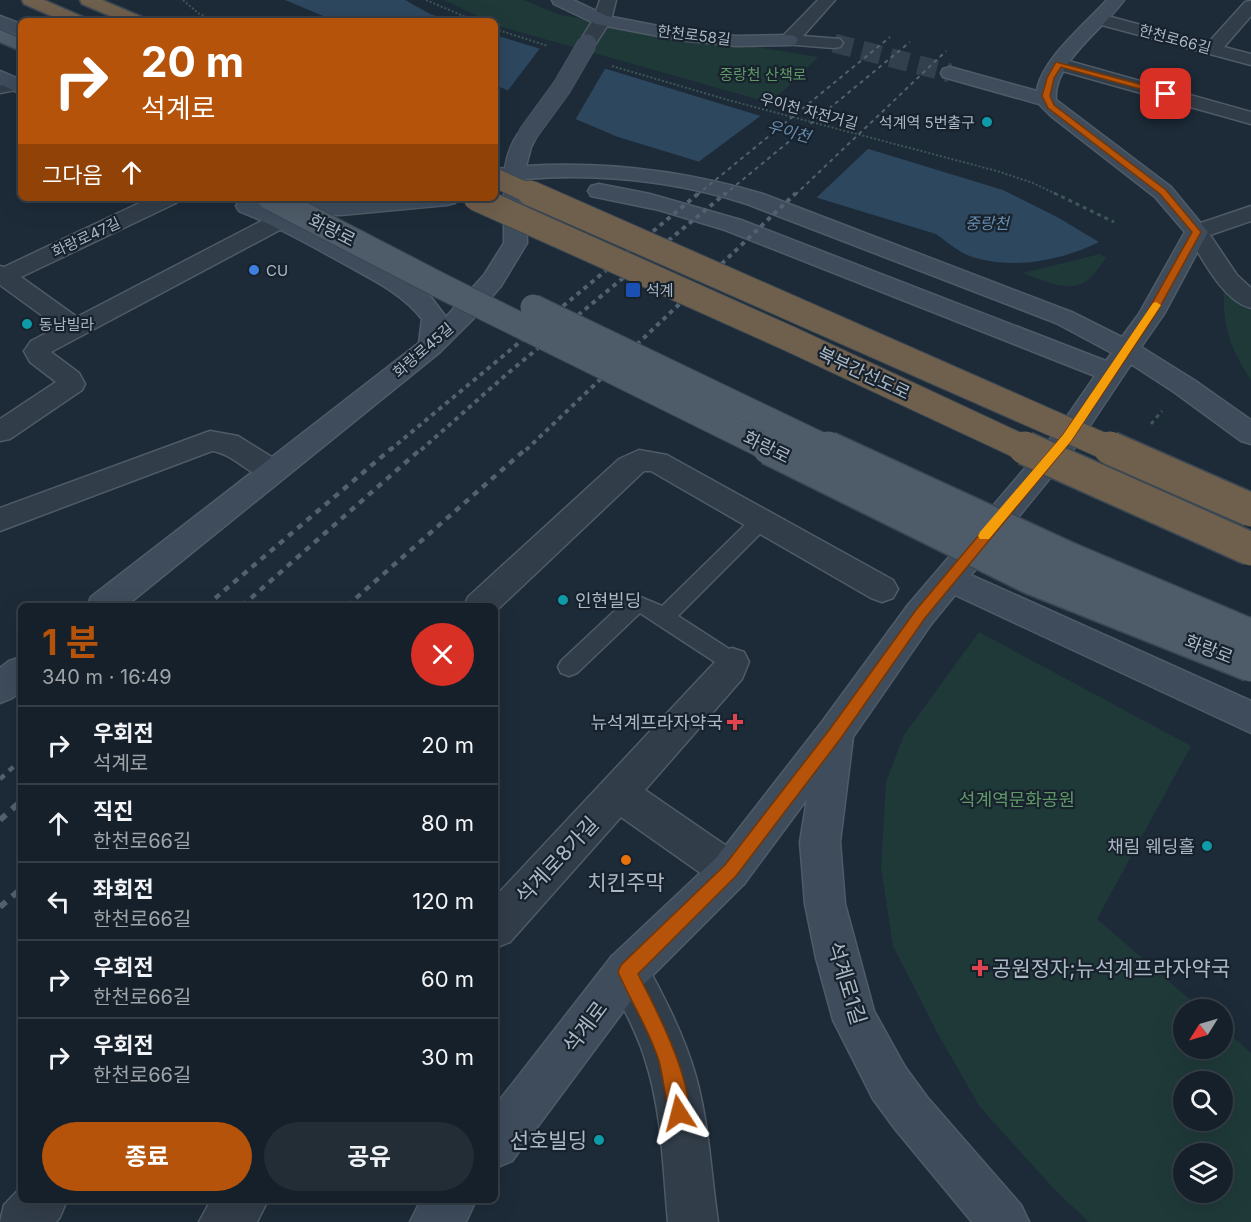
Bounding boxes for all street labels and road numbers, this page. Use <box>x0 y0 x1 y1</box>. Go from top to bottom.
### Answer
street label: 한천로66길 <box>1137 20 1213 58</box>
street label: 한천로58길 <box>656 21 732 49</box>
street label: 우이천 자전거길 <box>758 89 860 133</box>
street label: 화랑로 <box>305 209 359 251</box>
street label: 화랑로47길 <box>49 213 123 261</box>
street label: 화랑로45길 <box>389 319 457 381</box>
street label: 북부간선도로 <box>815 342 913 404</box>
street label: 화랑로 <box>740 427 794 467</box>
street label: 화랑로 <box>1182 630 1236 668</box>
street label: 석계로8가길 <box>510 811 604 909</box>
street label: 석계로1길 <box>822 938 872 1028</box>
street label: 석계로 <box>558 996 612 1058</box>

